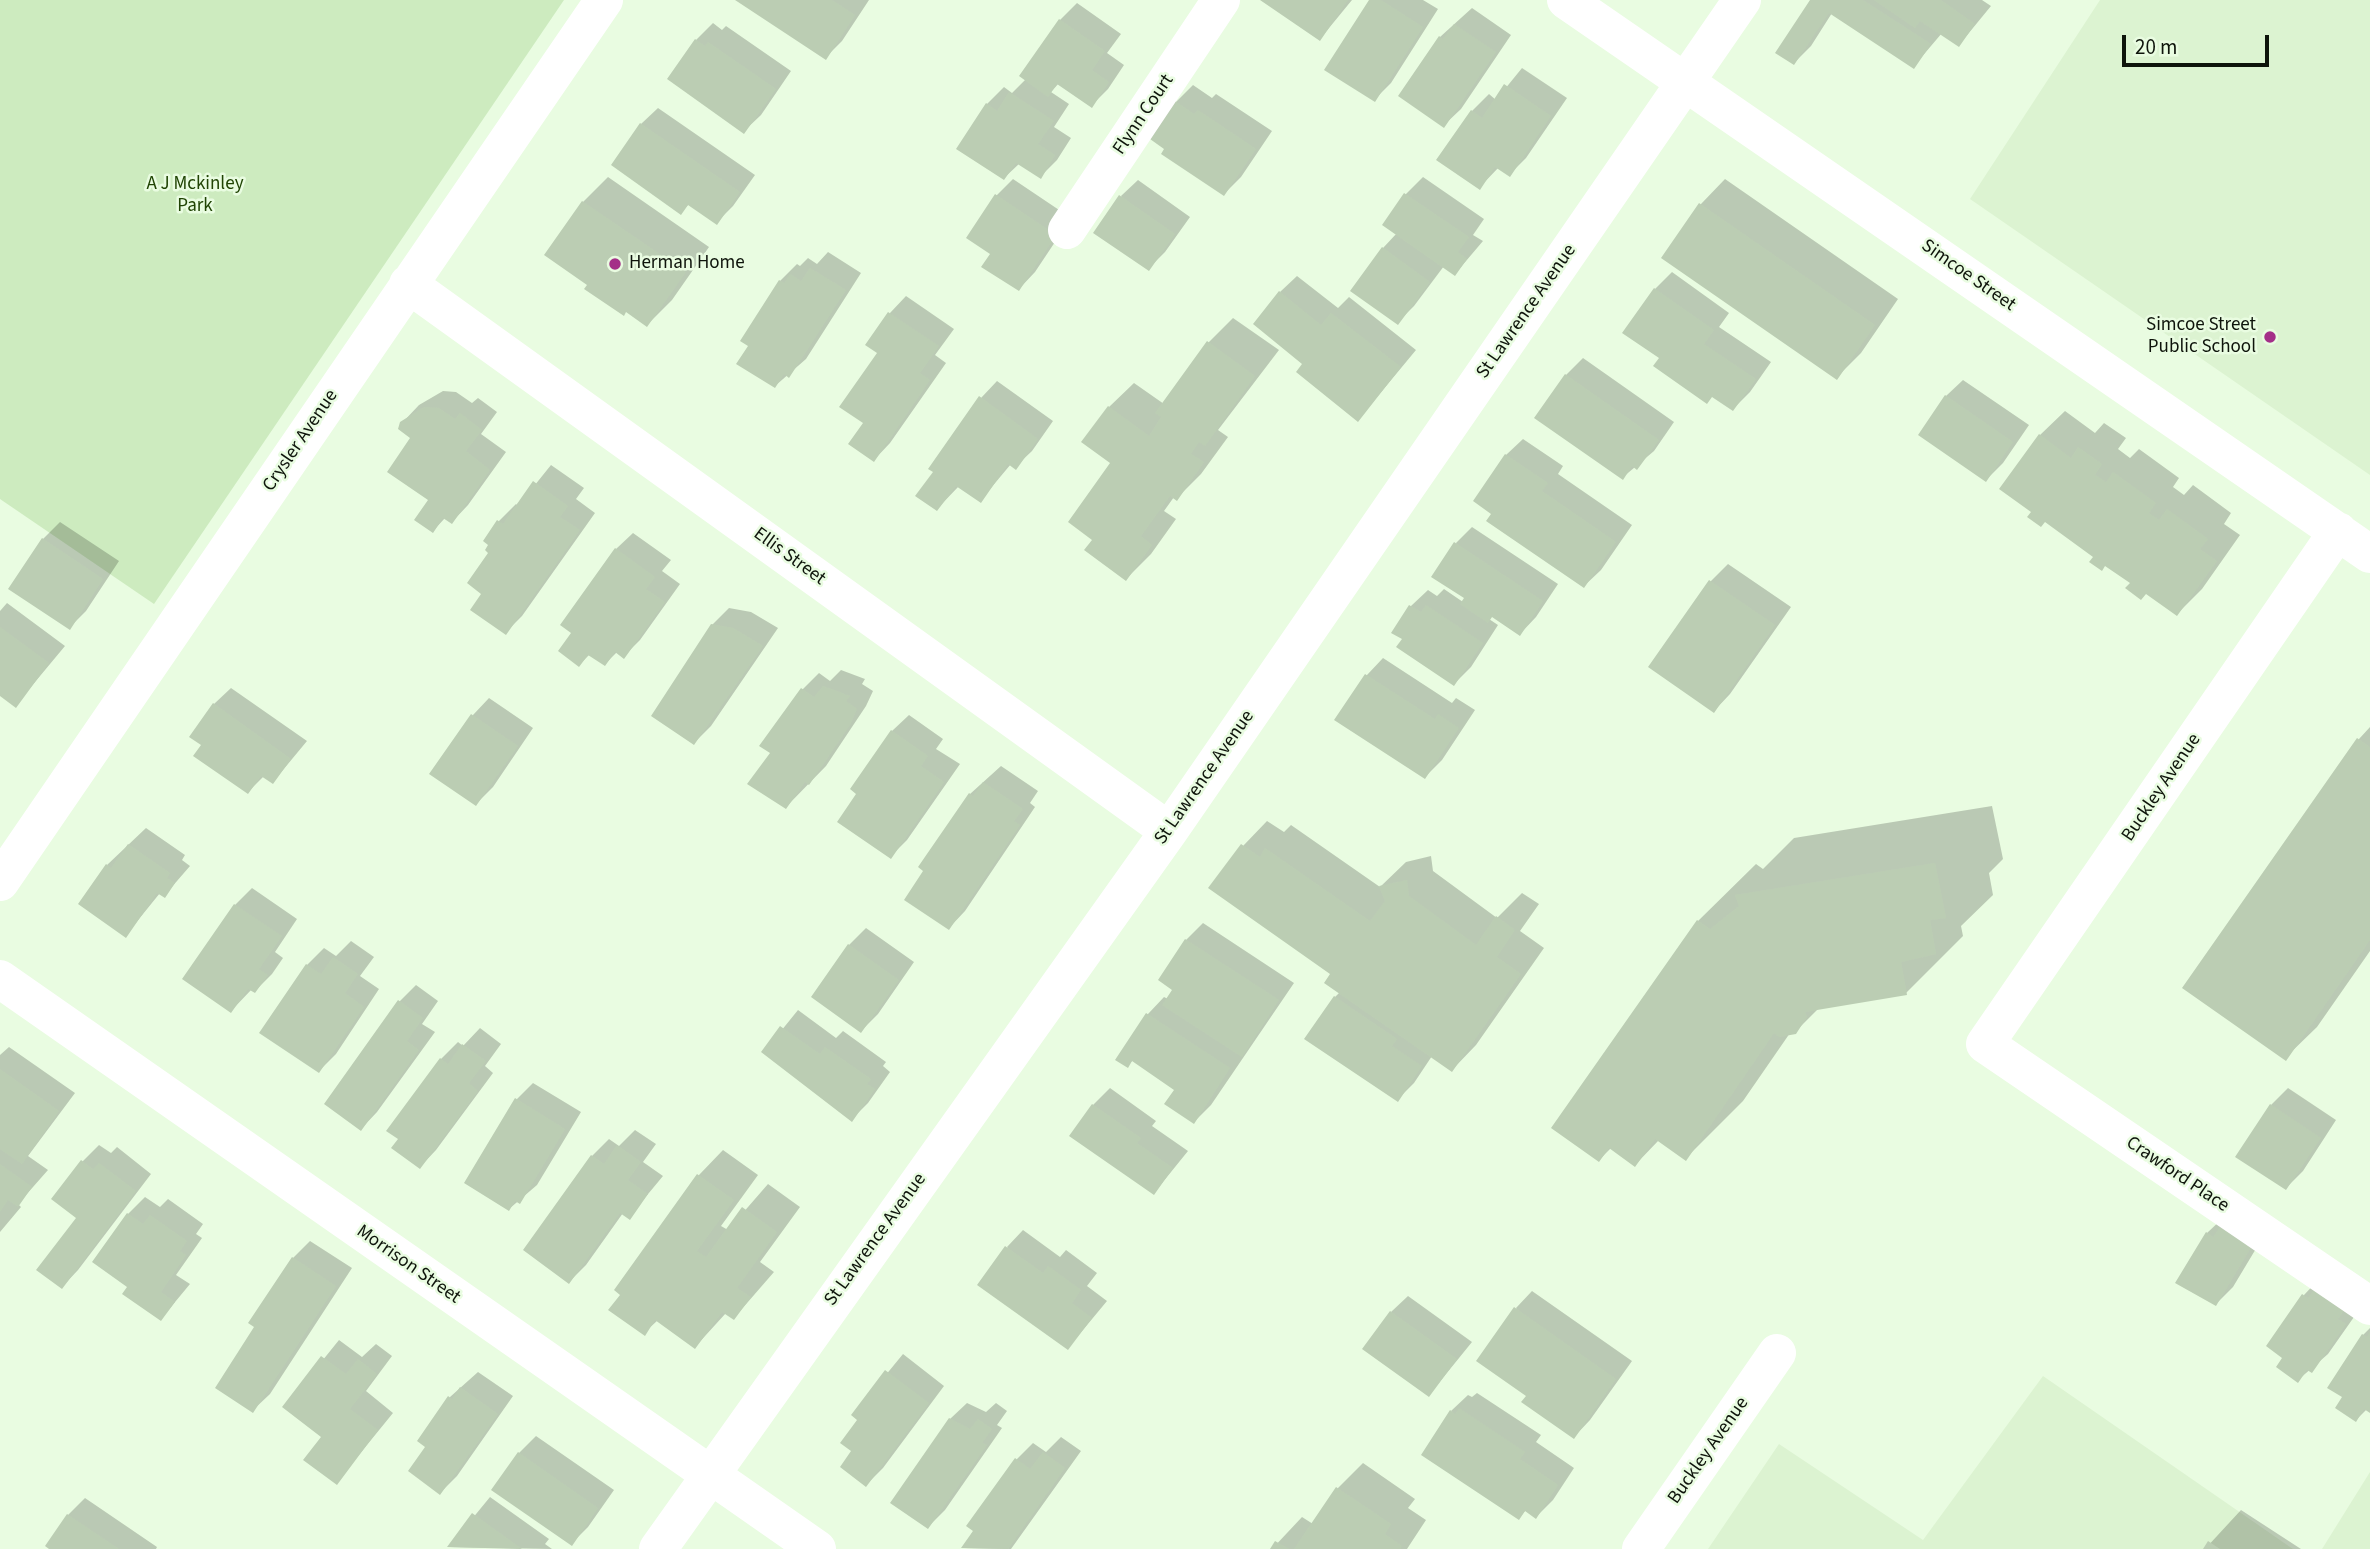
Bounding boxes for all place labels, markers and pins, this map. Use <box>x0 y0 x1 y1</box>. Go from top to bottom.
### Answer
place label: Herman Home <box>629 253 745 275</box>
marker: Herman Home <box>607 256 623 272</box>
place label: Simcoe Street Public School <box>2146 315 2256 359</box>
marker: Simcoe Street Public School <box>2262 329 2278 345</box>

